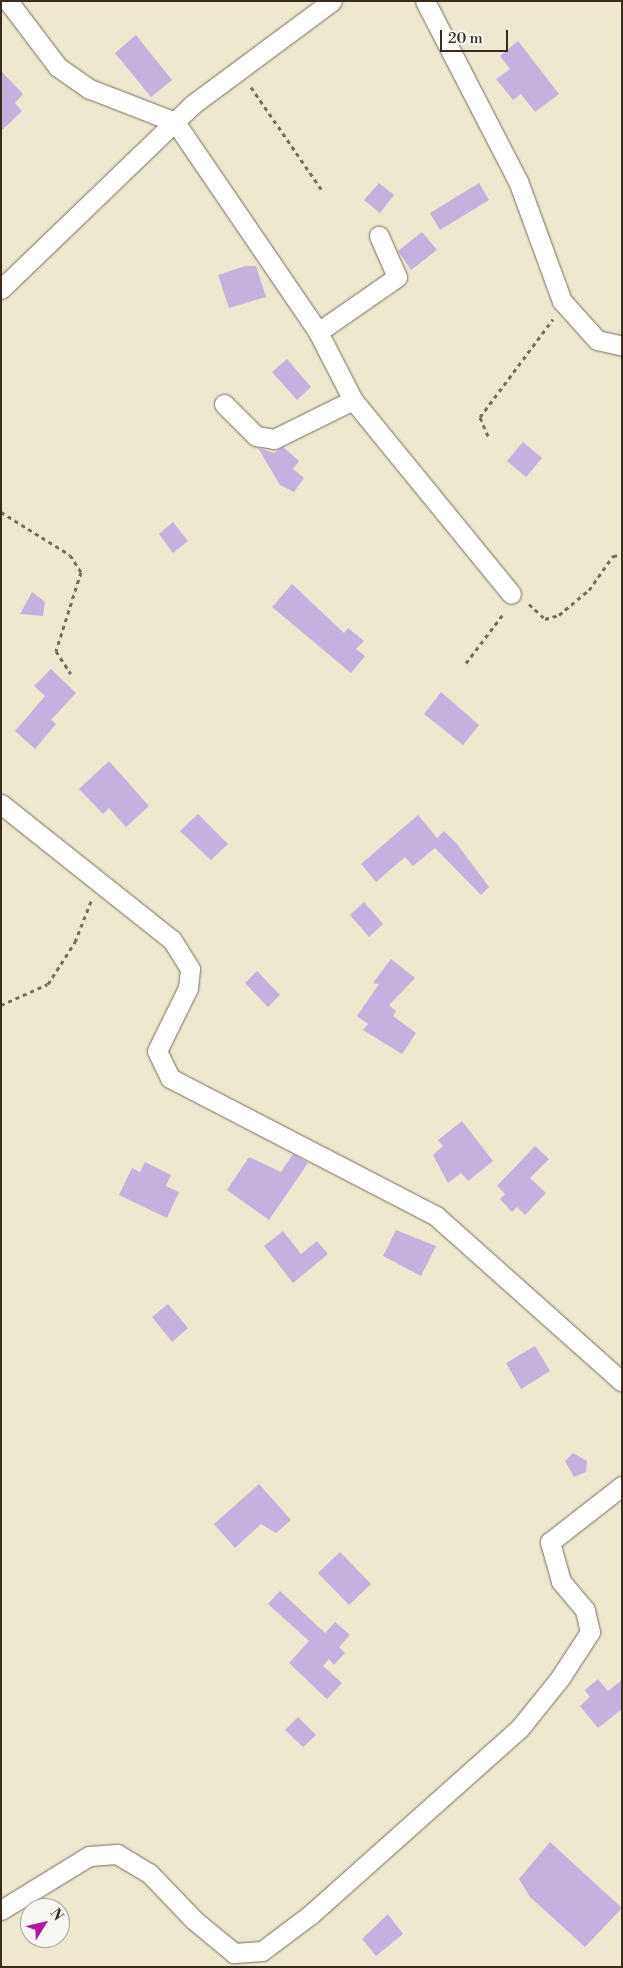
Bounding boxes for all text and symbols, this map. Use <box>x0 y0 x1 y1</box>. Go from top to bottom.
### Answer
scale bar <box>443 20 510 52</box>
text: 20 m <box>448 29 483 48</box>
north arrow <box>20 1898 70 1948</box>
text: N <box>46 1905 67 1925</box>

